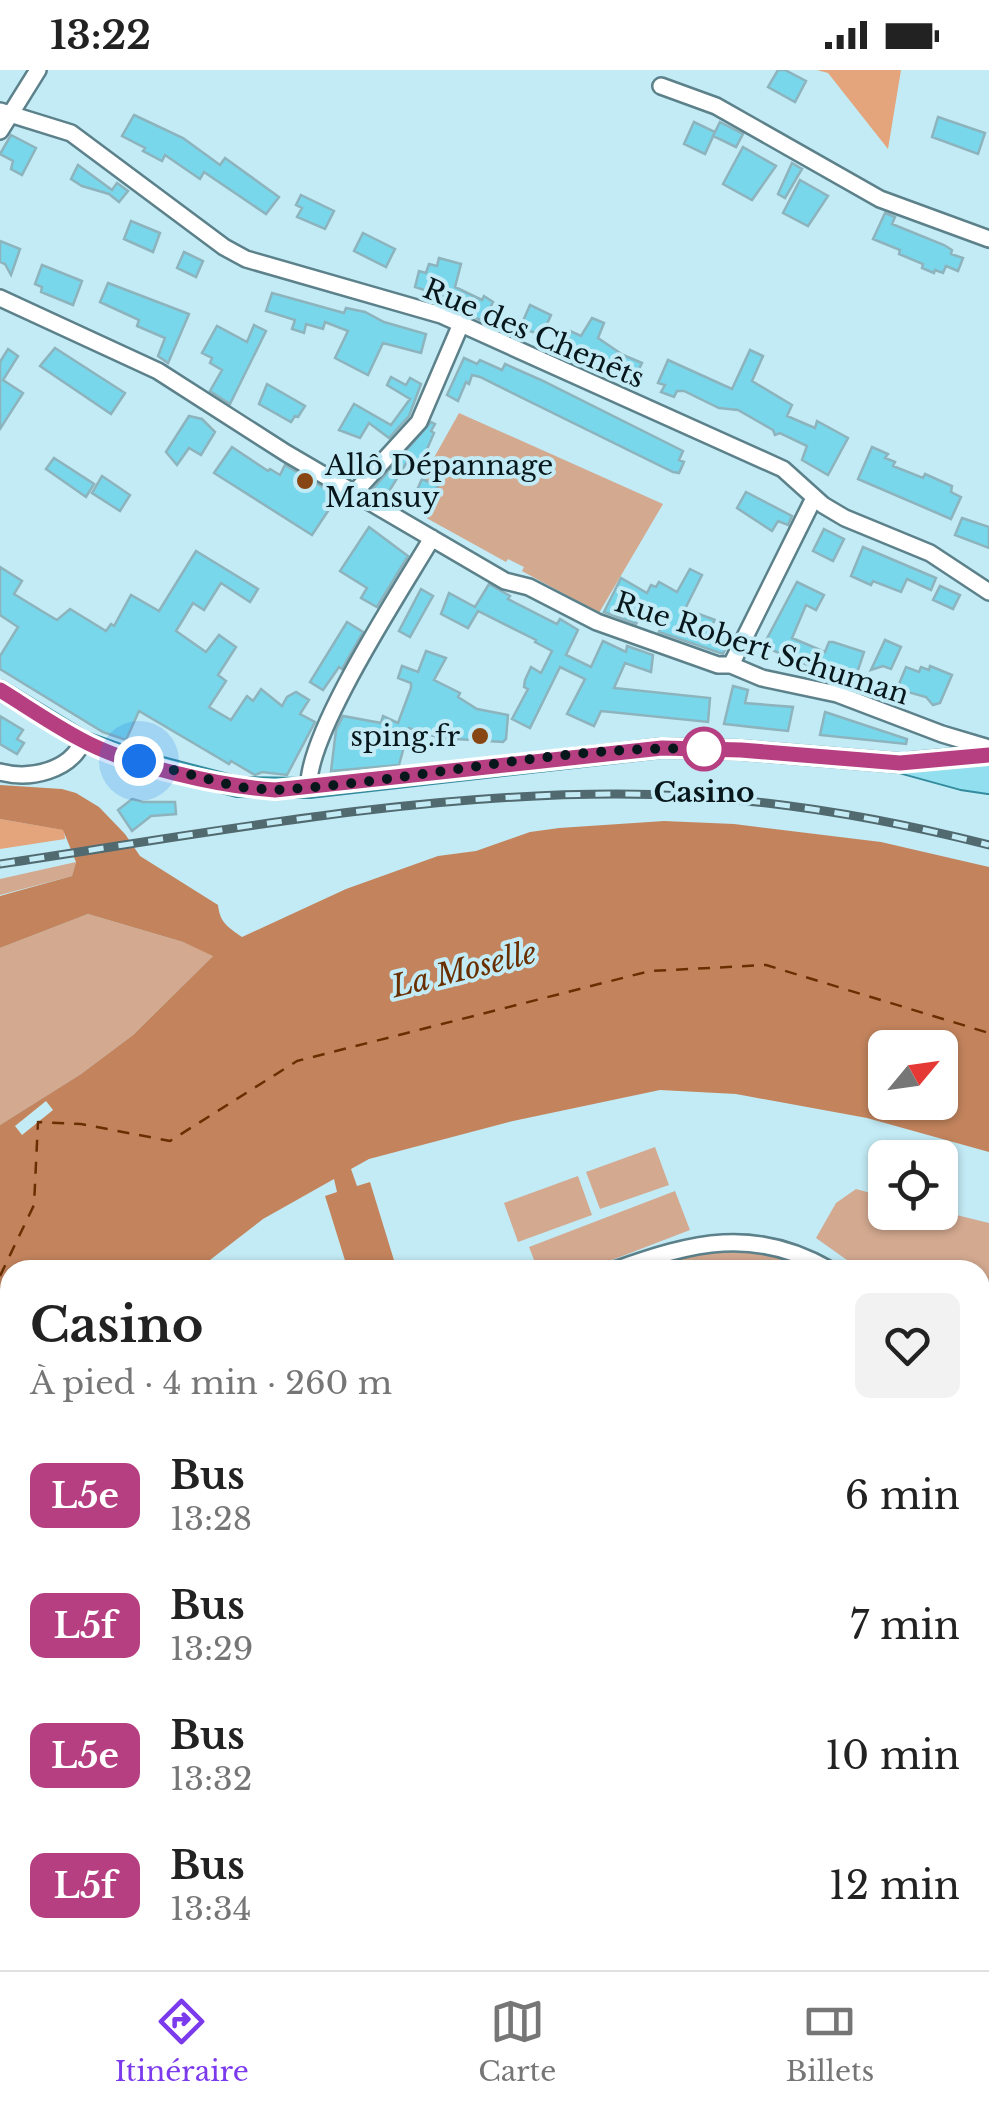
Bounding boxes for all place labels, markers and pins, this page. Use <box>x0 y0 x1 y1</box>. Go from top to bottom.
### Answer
place label: Allô Dépannage Mansuy <box>324 448 553 515</box>
marker: Allô Dépannage Mansuy <box>294 470 316 492</box>
place label: sping.fr <box>350 719 461 754</box>
marker: sping.fr <box>469 725 491 747</box>
marker: Casino <box>683 728 725 770</box>
place label: Casino <box>653 775 755 810</box>

